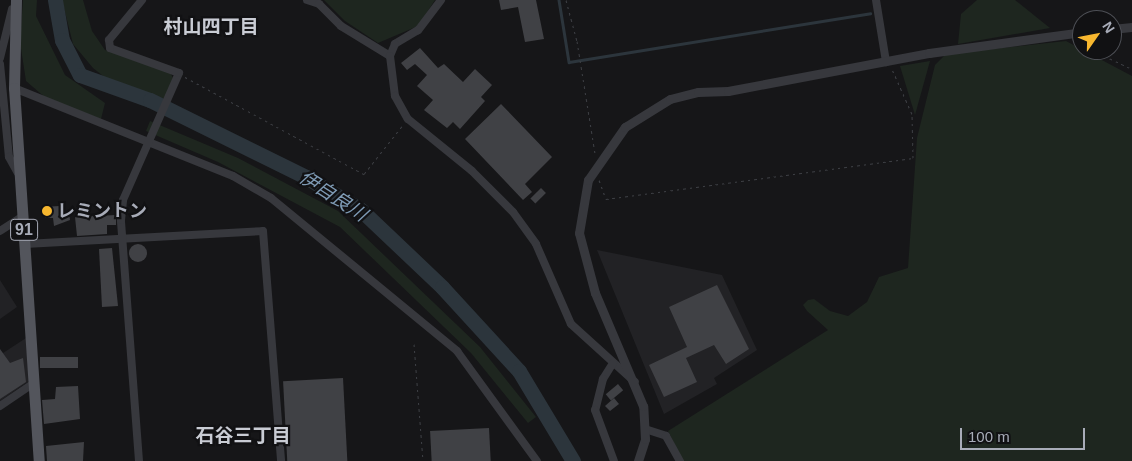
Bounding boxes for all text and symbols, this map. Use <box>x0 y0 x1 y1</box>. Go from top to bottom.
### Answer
north arrow <box>1072 10 1122 60</box>
district label: 村山四丁目 <box>164 16 258 38</box>
text: N <box>1099 19 1118 36</box>
water label: 伊自良川 <box>295 166 371 226</box>
place label: レミントン <box>57 200 147 222</box>
marker: レミントン <box>41 205 53 217</box>
road number: 91 <box>9 216 39 244</box>
scale bar <box>962 418 1087 450</box>
district label: 石谷三丁目 <box>196 425 290 447</box>
text: 100 m <box>968 428 1010 445</box>

